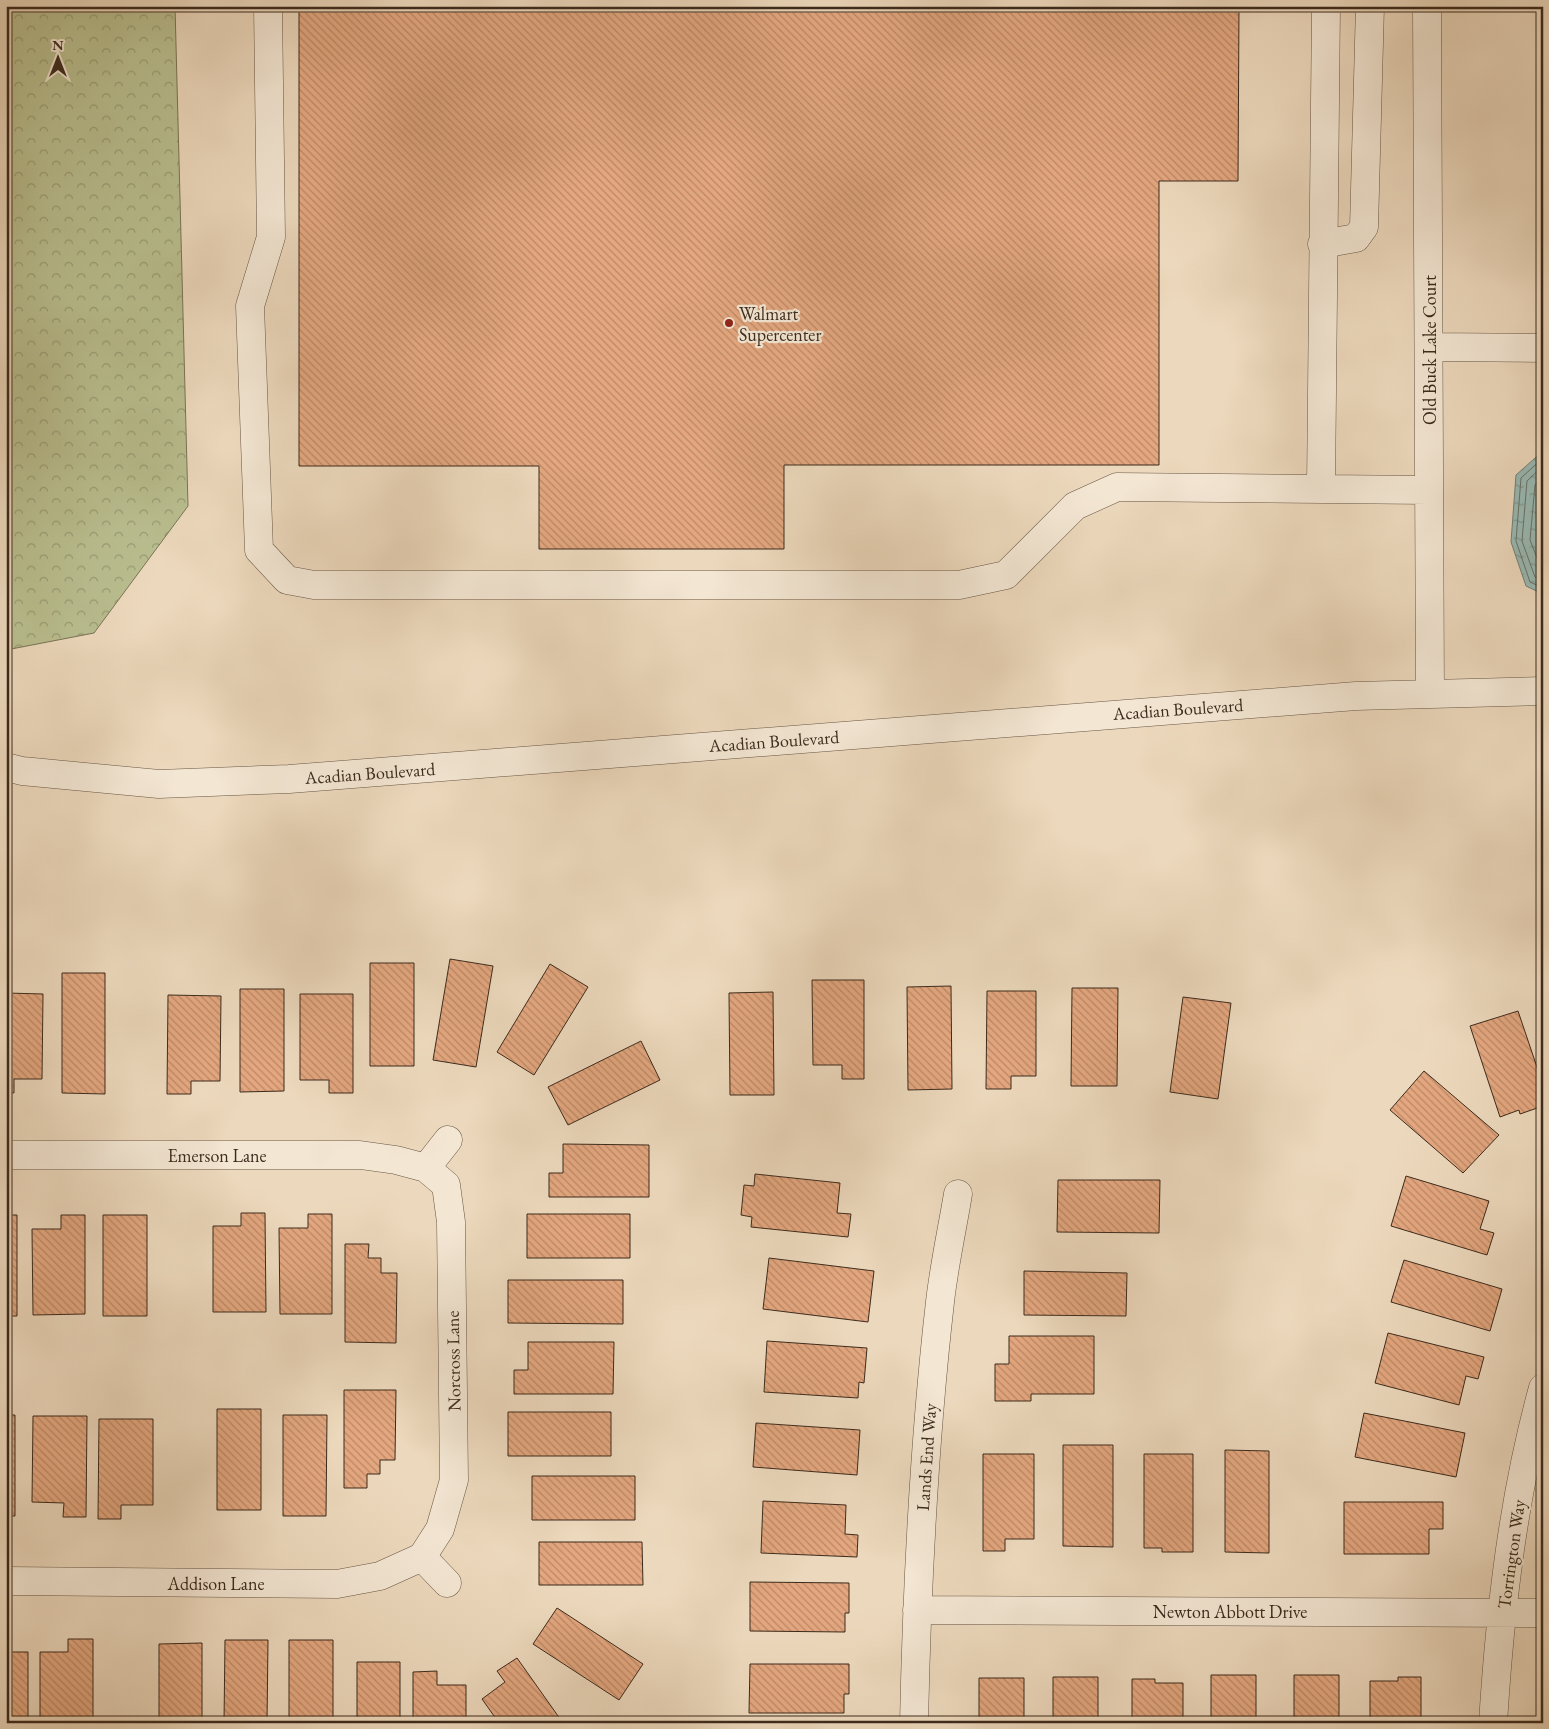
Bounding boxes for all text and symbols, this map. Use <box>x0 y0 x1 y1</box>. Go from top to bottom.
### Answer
north arrow <box>32 32 82 82</box>
text: N <box>52 36 64 54</box>
street label: Old Buck Lake Court <box>1418 275 1441 425</box>
place label: Walmart Supercenter <box>739 302 821 346</box>
marker: Walmart Supercenter <box>723 317 735 329</box>
street label: Acadian Boulevard <box>1111 693 1245 725</box>
street label: Acadian Boulevard <box>707 725 841 757</box>
street label: Acadian Boulevard <box>303 757 437 789</box>
street label: Emerson Lane <box>167 1144 267 1167</box>
street label: Norcross Lane <box>441 1311 465 1411</box>
street label: Lands End Way <box>911 1402 941 1512</box>
street label: Torrington Way <box>1492 1498 1530 1610</box>
street label: Addison Lane <box>166 1572 265 1595</box>
street label: Newton Abbott Drive <box>1153 1600 1307 1623</box>

